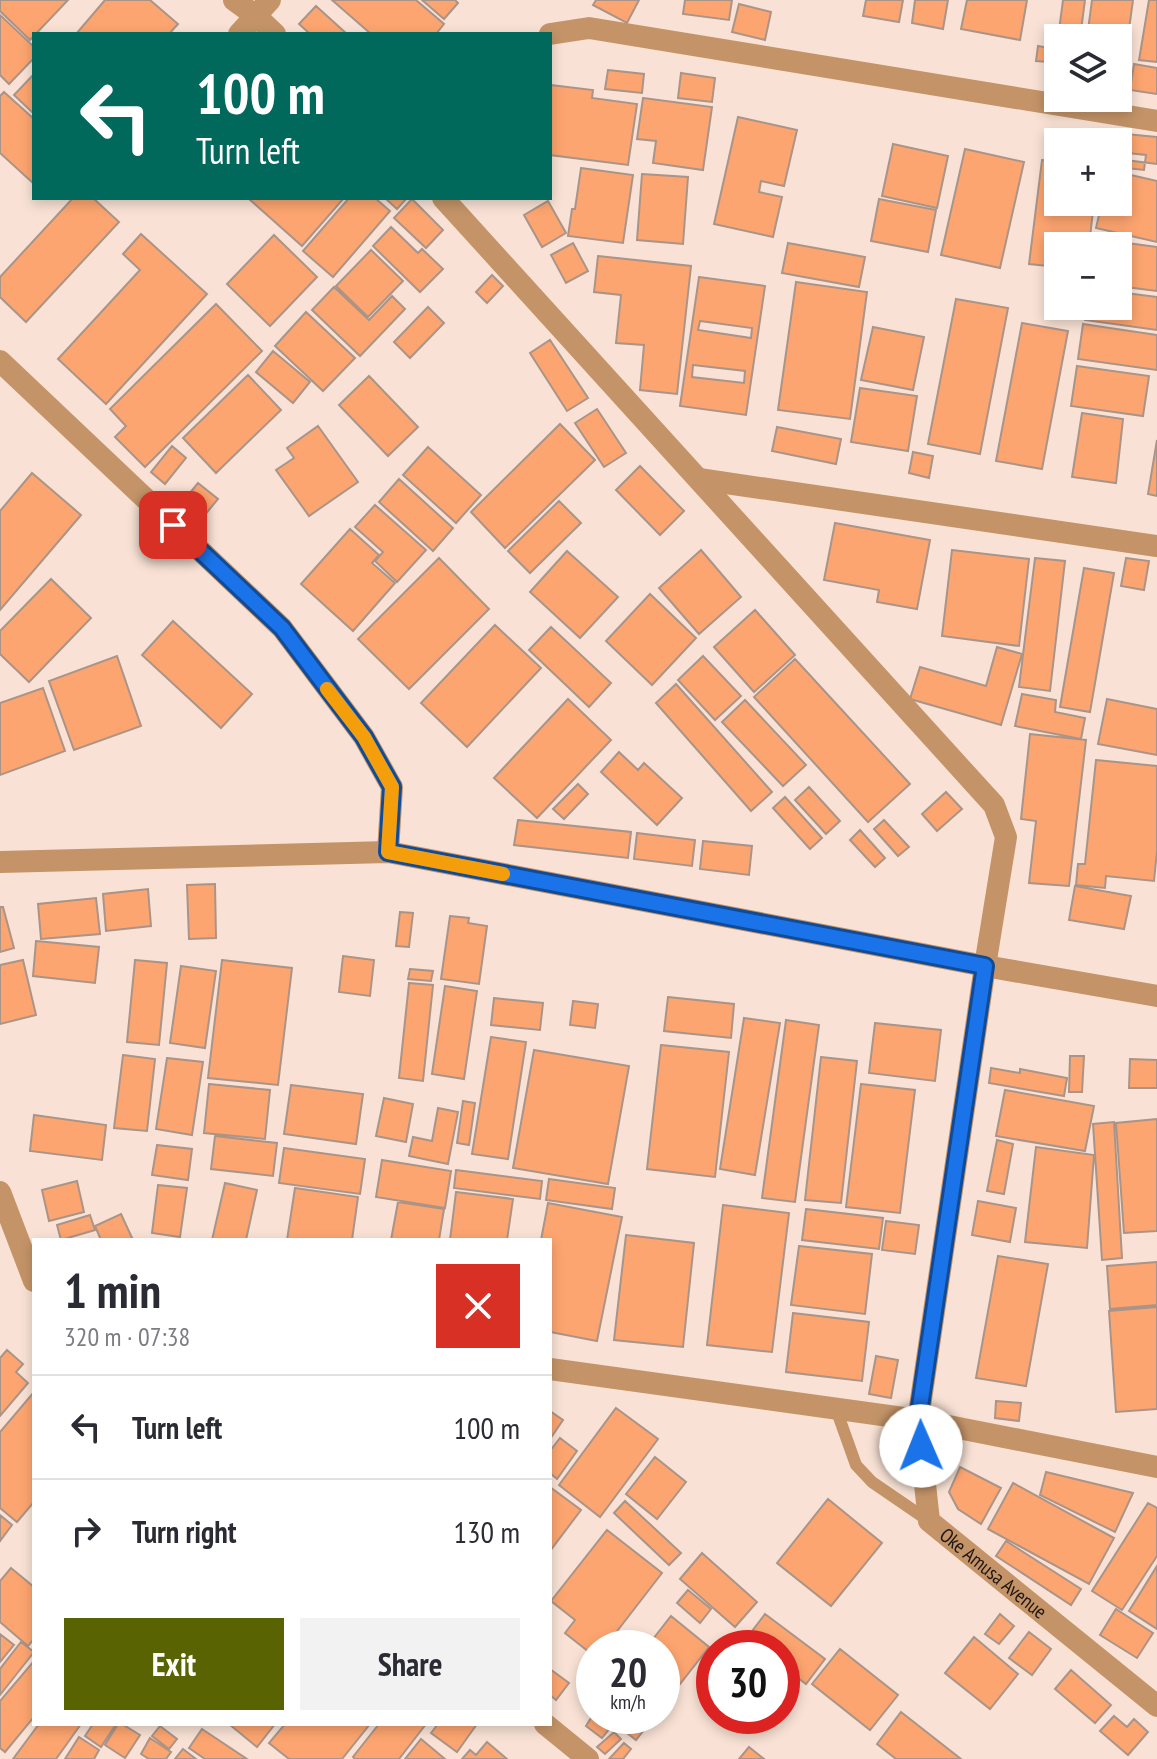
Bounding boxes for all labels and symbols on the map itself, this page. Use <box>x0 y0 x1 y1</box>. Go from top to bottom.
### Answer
pin <box>139 491 207 559</box>
position arrow <box>879 1404 963 1488</box>
street label: Oke Amusa Avenue <box>934 1522 1052 1624</box>
speed limit sign: 30 <box>696 1630 800 1734</box>

